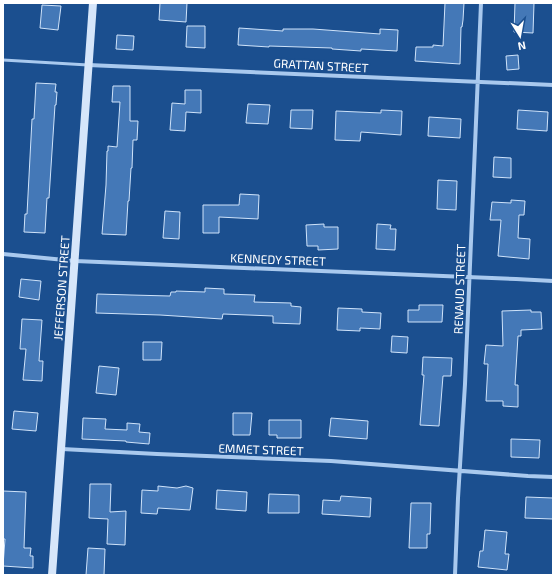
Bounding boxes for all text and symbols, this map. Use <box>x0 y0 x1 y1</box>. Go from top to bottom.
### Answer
north arrow <box>500 16 540 56</box>
text: N <box>517 39 527 53</box>
street label: GRATTAN STREET <box>273 56 369 74</box>
street label: JEFFERSON STREET <box>50 235 72 341</box>
street label: RENAUD STREET <box>450 244 468 334</box>
street label: KENNEDY STREET <box>230 250 326 268</box>
street label: EMMET STREET <box>218 441 304 457</box>

